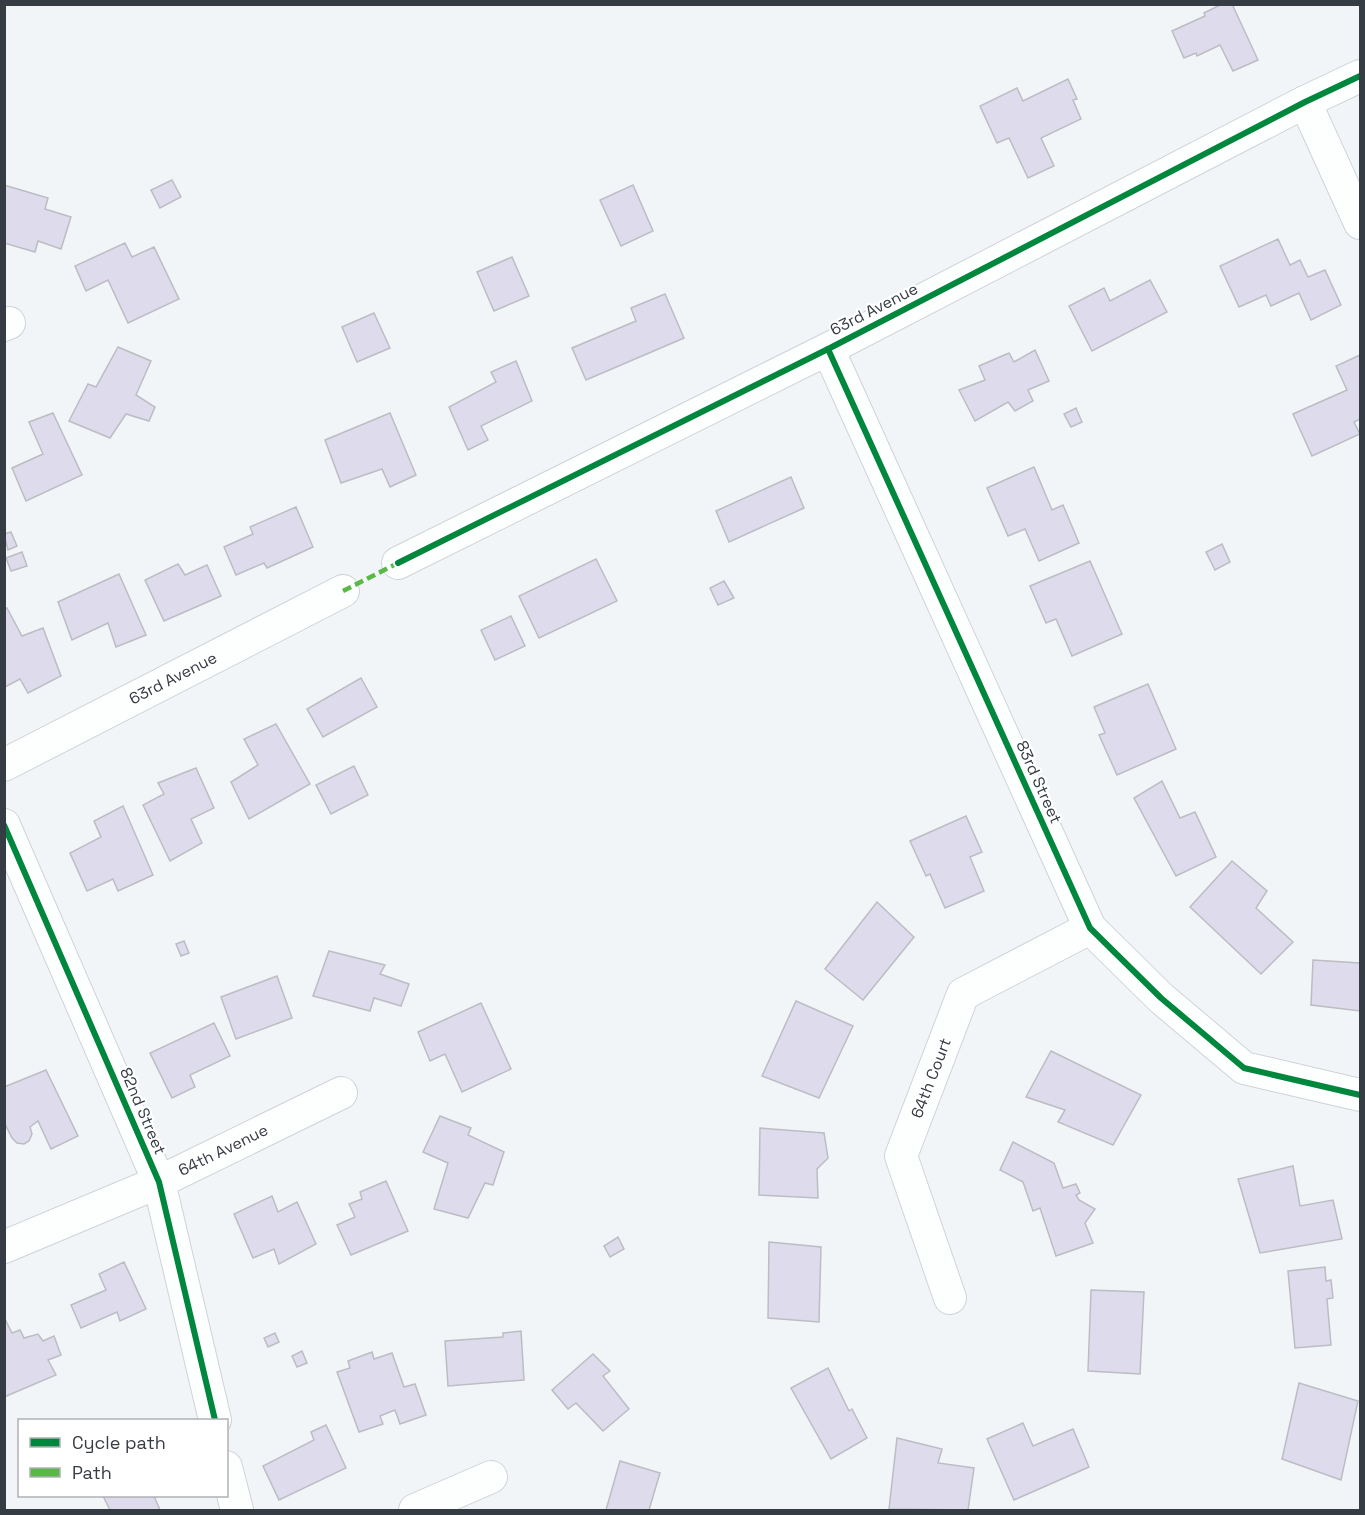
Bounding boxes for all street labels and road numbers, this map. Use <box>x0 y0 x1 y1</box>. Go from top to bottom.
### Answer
street label: 63rd Avenue <box>826 278 922 340</box>
street label: 63rd Avenue <box>125 647 221 709</box>
street label: 83rd Street <box>1011 737 1067 827</box>
street label: 64th Court <box>906 1035 956 1121</box>
street label: 82nd Street <box>115 1064 171 1158</box>
street label: 64th Avenue <box>175 1119 271 1181</box>

